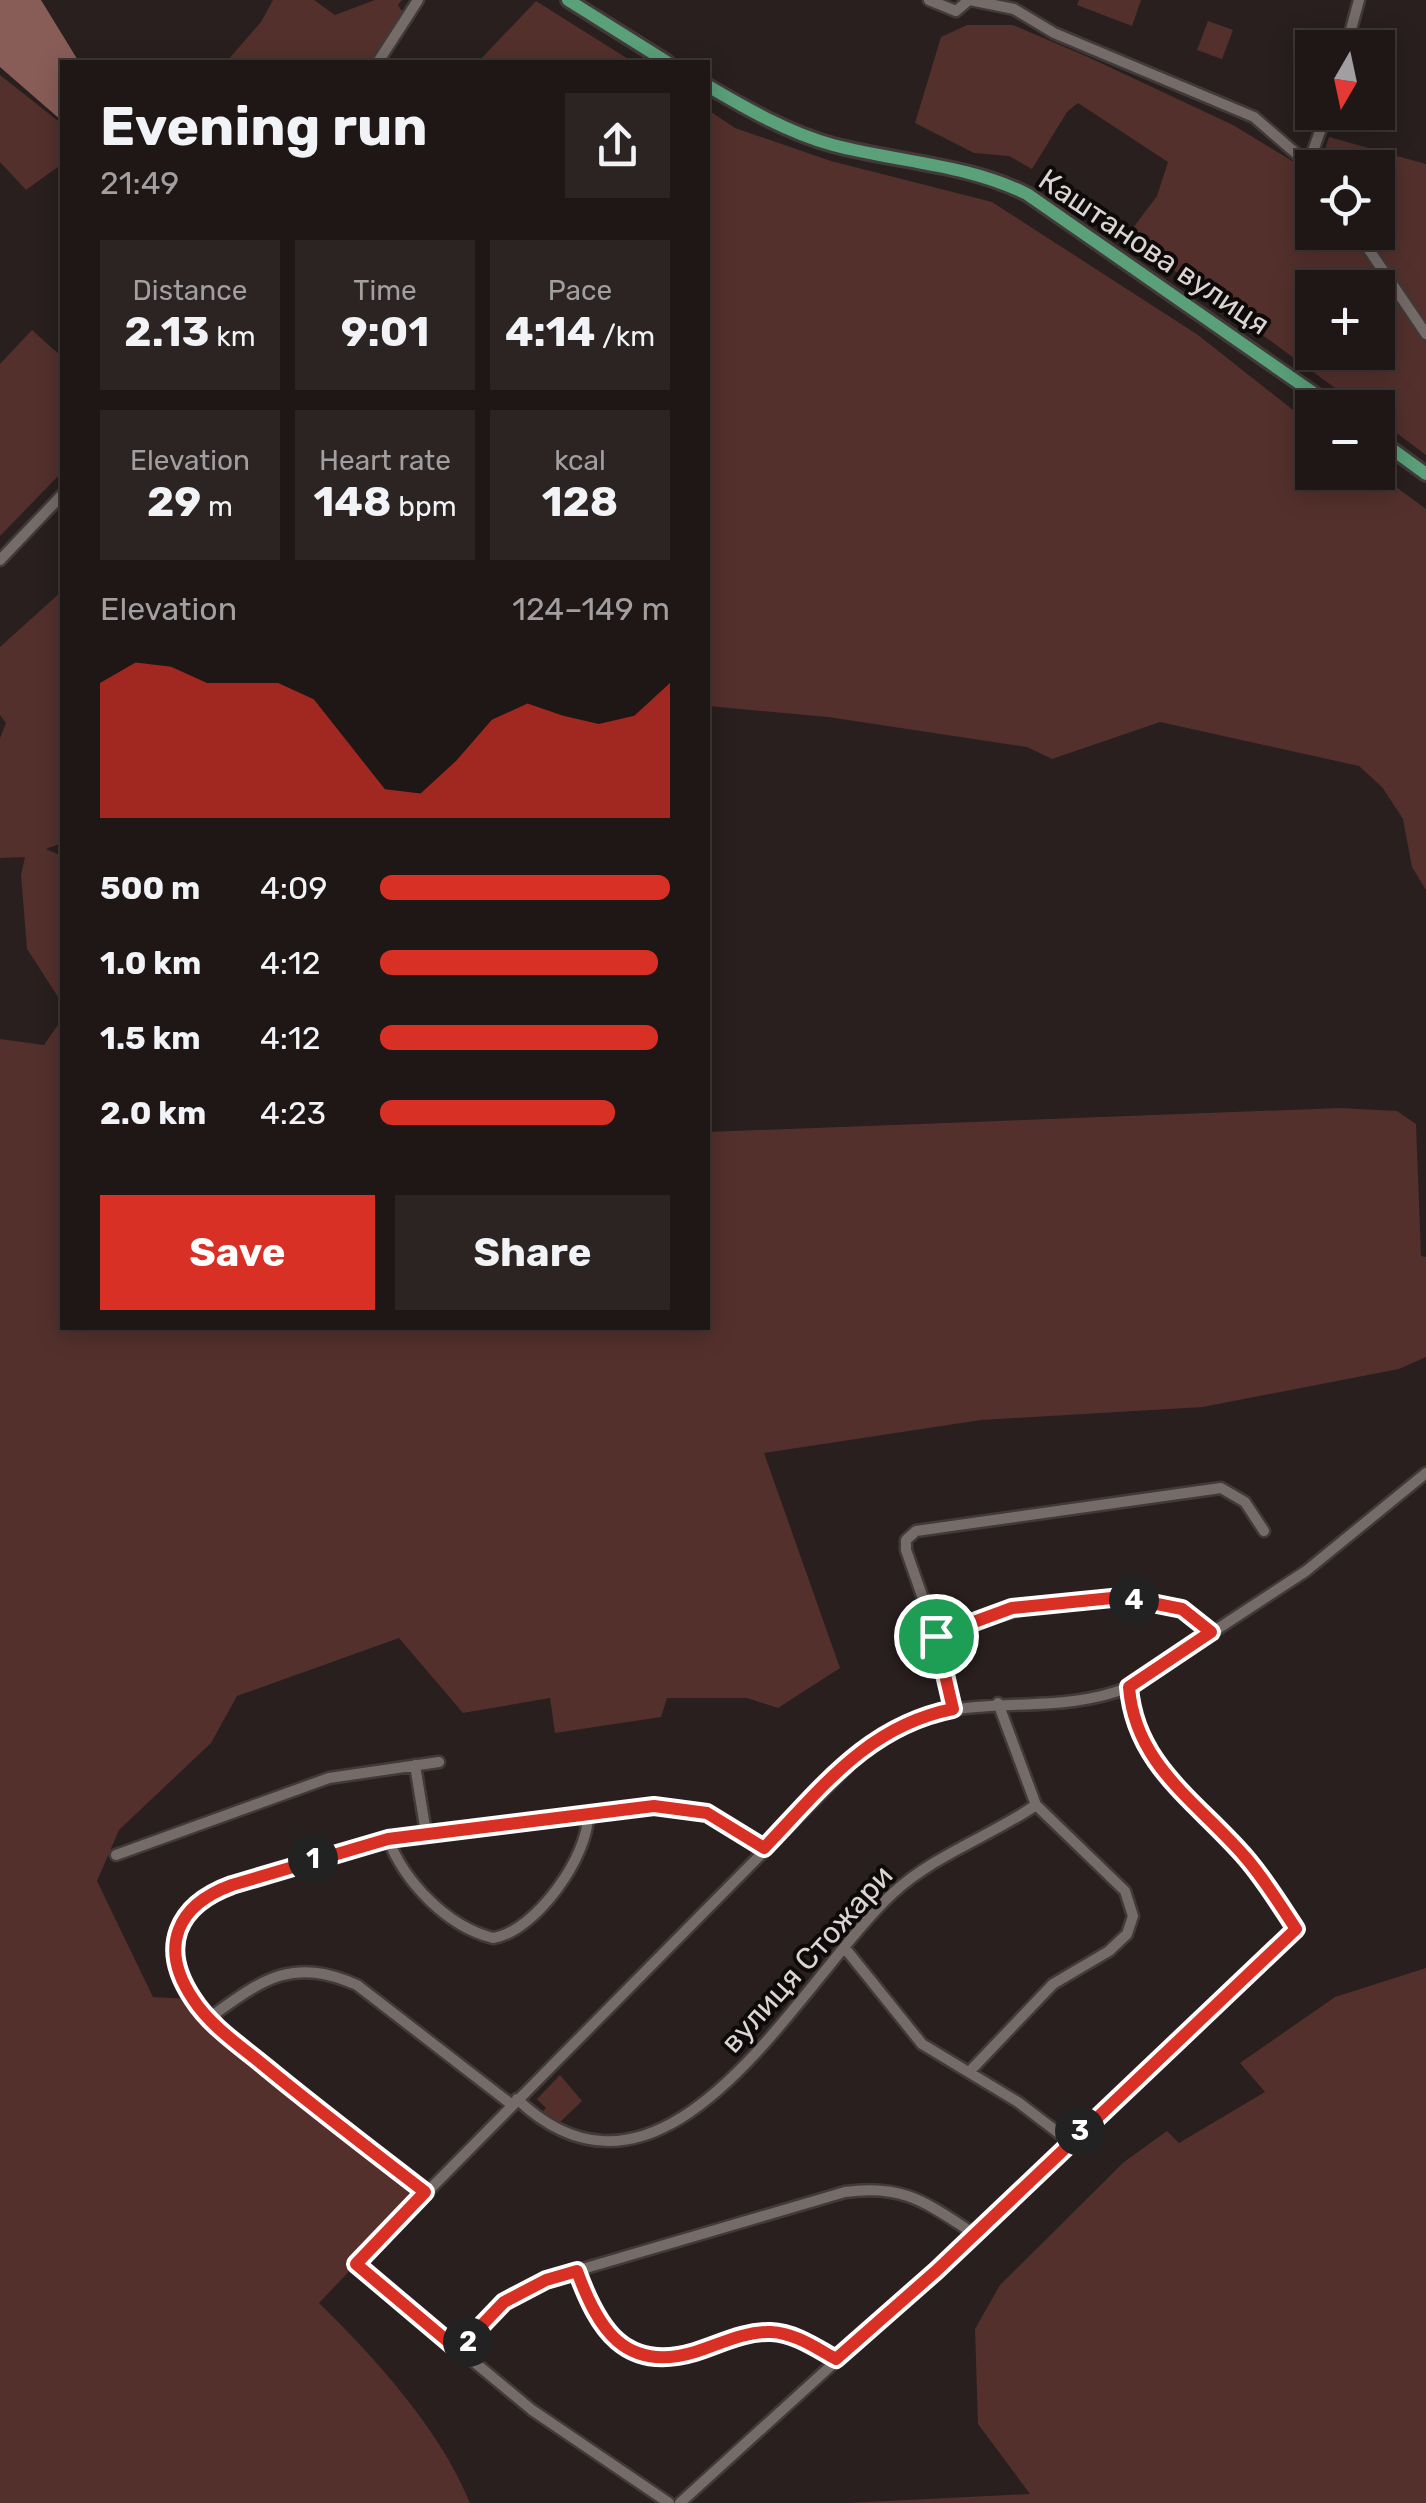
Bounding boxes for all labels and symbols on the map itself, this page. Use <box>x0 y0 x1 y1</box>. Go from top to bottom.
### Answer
north arrow <box>1295 30 1395 130</box>
street label: Каштанова вулиця <box>1032 161 1276 343</box>
pin: 4 <box>1109 1575 1159 1625</box>
pin <box>894 1594 979 1679</box>
pin: 1 <box>288 1834 338 1884</box>
street label: вулиця Стожари <box>713 1858 901 2060</box>
pin: 3 <box>1055 2106 1105 2156</box>
pin: 2 <box>443 2317 493 2367</box>

